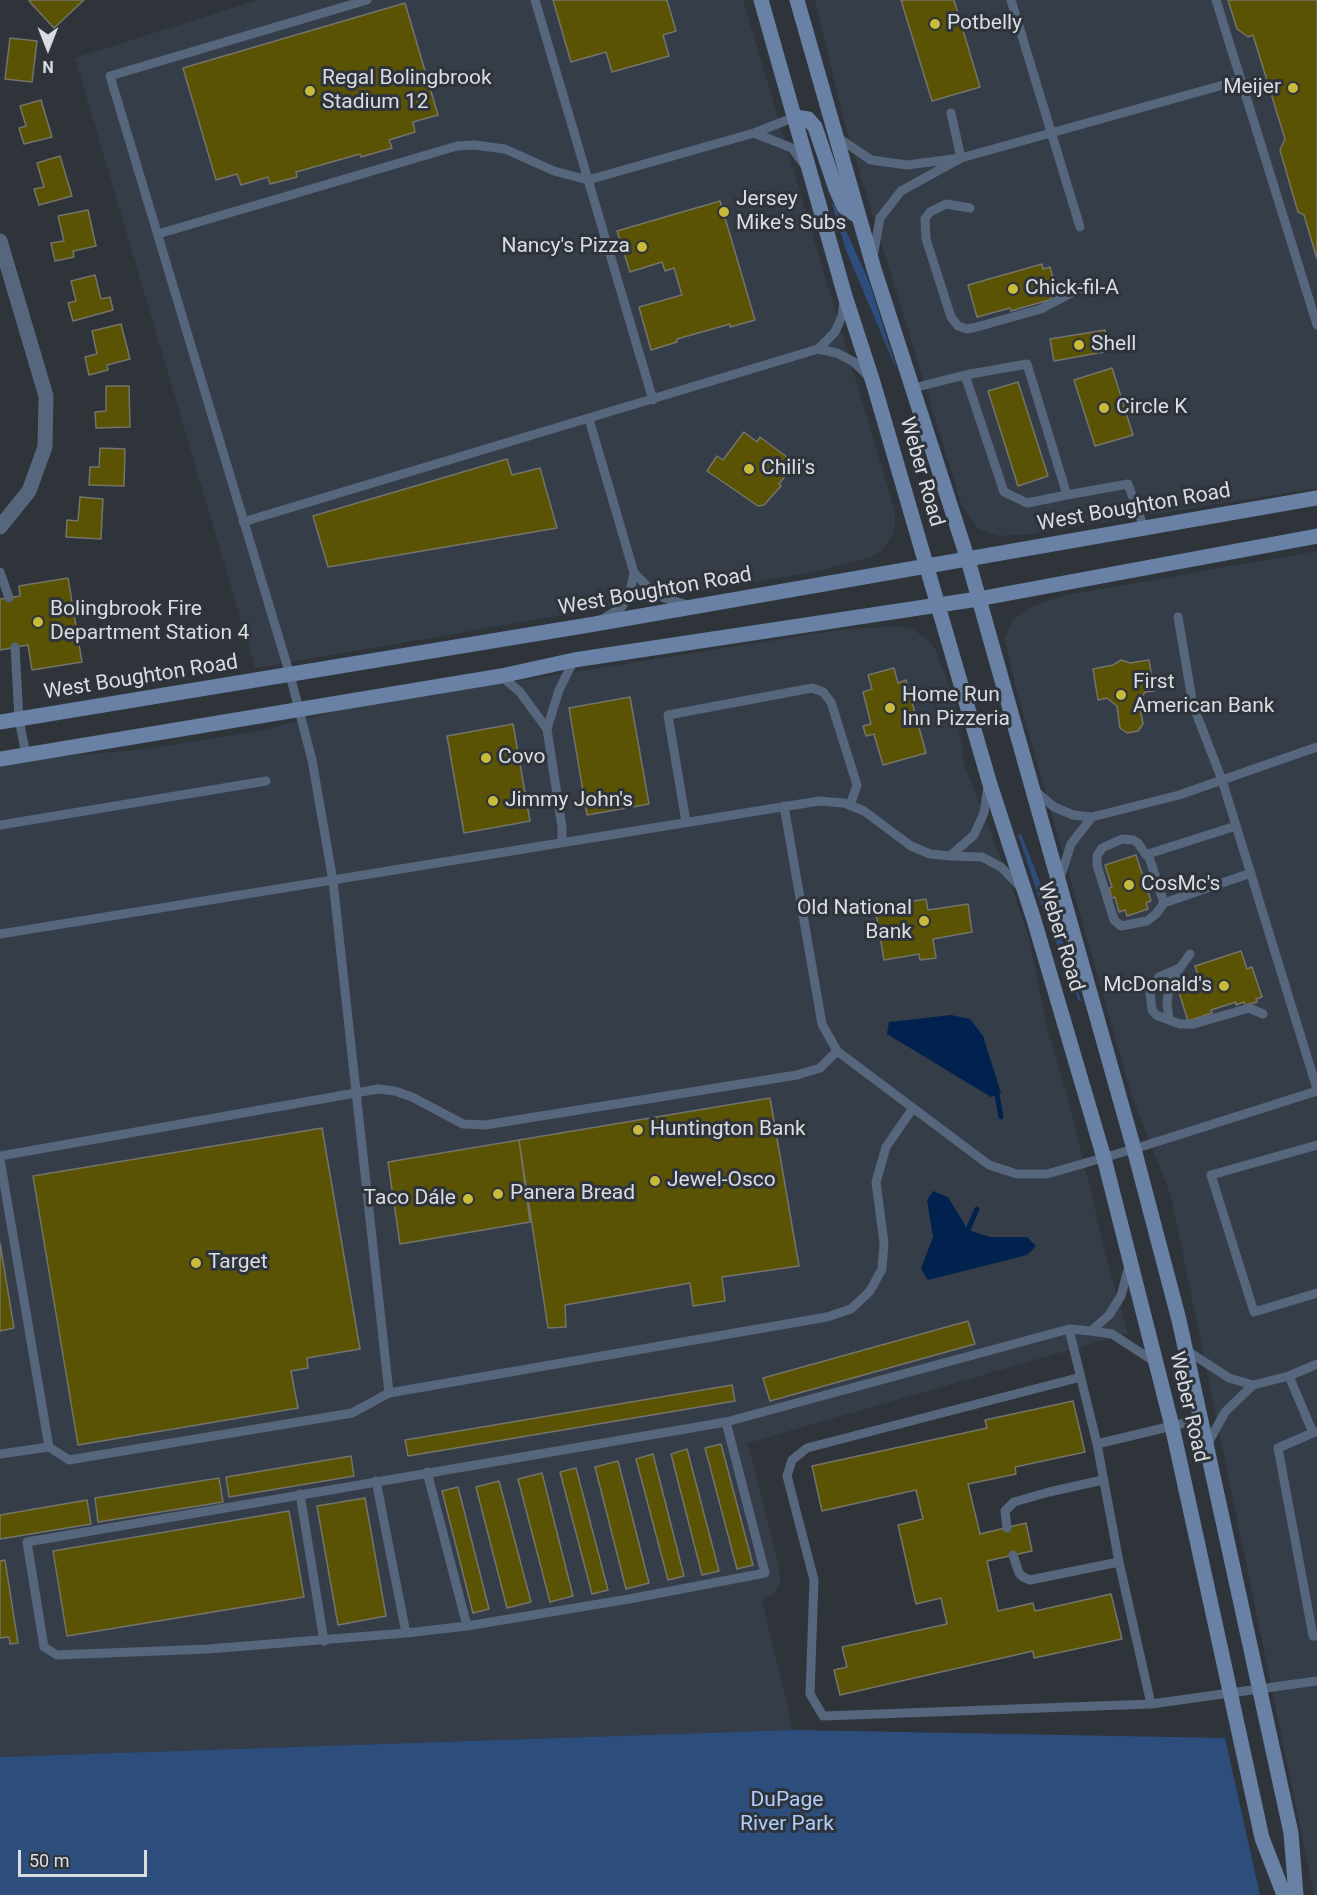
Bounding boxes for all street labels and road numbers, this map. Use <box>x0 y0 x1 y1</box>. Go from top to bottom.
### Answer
street label: Weber Road <box>893 414 949 530</box>
street label: West Boughton Road <box>1035 479 1233 537</box>
street label: West Boughton Road <box>556 563 754 621</box>
street label: West Boughton Road <box>42 650 240 706</box>
street label: Weber Road <box>1031 879 1089 995</box>
street label: Weber Road <box>1163 1349 1213 1465</box>

